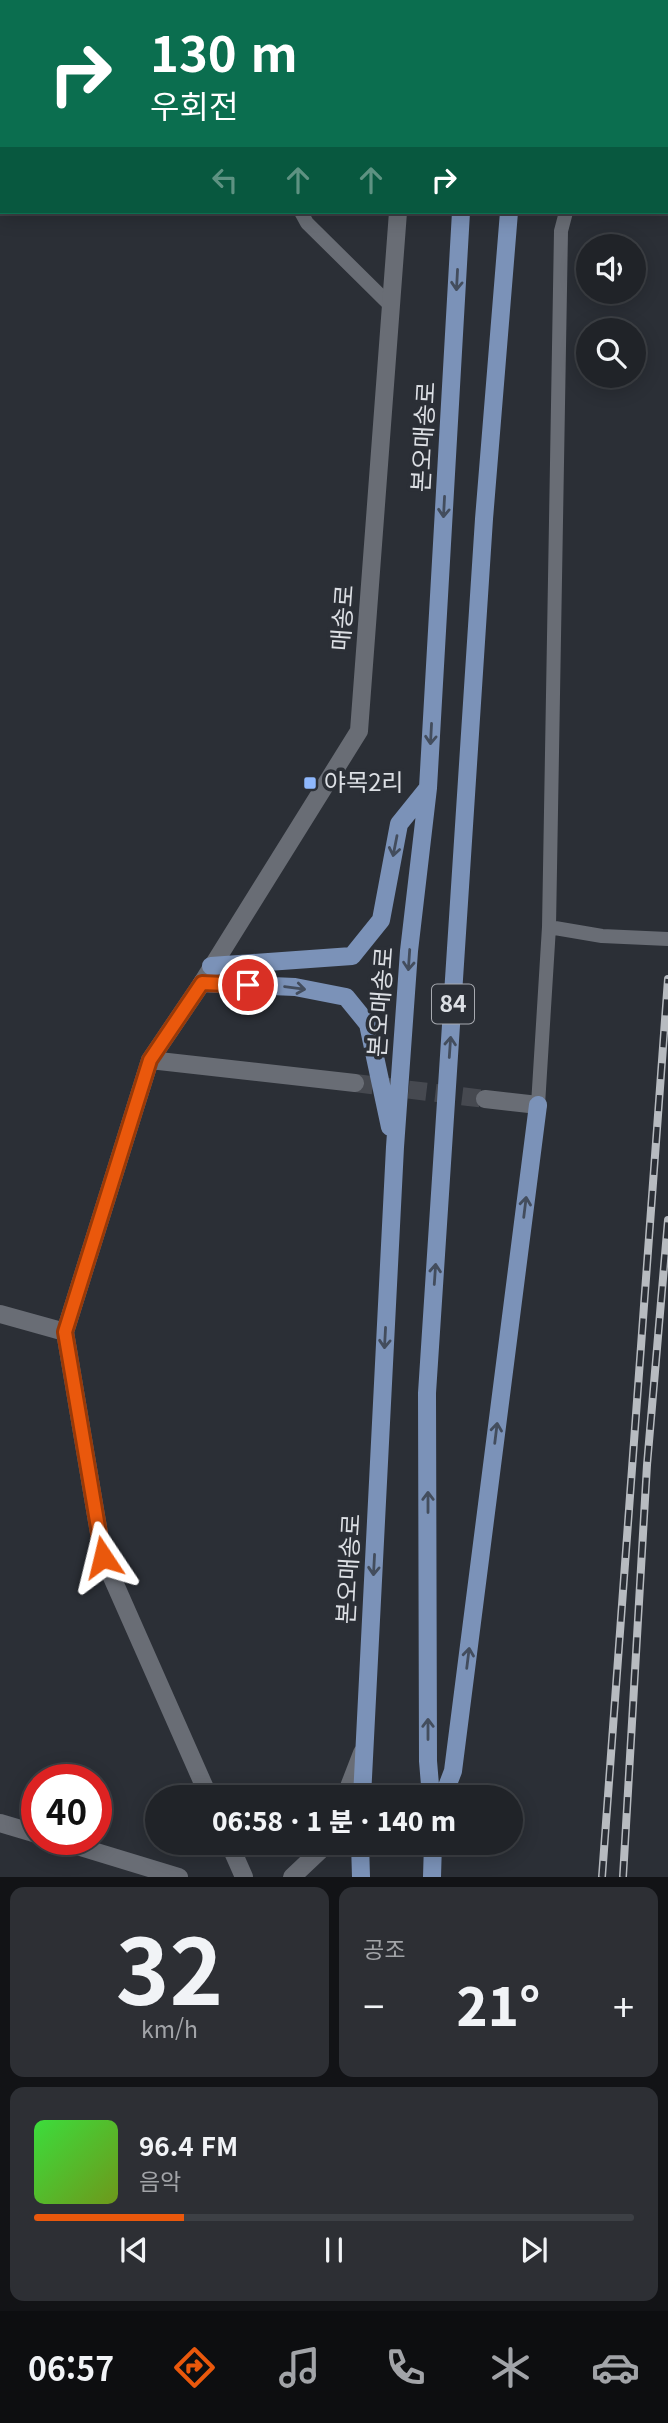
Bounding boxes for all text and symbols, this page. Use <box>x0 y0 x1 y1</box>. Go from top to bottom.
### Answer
text: 130 m <box>150 15 298 86</box>
icon: right <box>35 28 126 119</box>
text: 우회전 <box>150 81 238 127</box>
icon: left <box>206 161 244 199</box>
icon: ahead <box>279 161 317 199</box>
icon: ahead <box>352 161 390 199</box>
icon: right <box>425 161 463 199</box>
map controls <box>576 234 646 388</box>
button: sound <box>576 234 646 304</box>
one-way arrow <box>451 268 464 291</box>
button: search <box>576 318 646 388</box>
street label: 본오매송로 <box>401 381 442 493</box>
one-way arrow <box>437 495 450 518</box>
street label: 매송로 <box>321 584 360 652</box>
one-way arrow <box>424 722 437 745</box>
place label: 야목2리 <box>324 763 404 798</box>
marker: 야목2리 <box>302 775 318 791</box>
one-way arrow <box>388 834 402 857</box>
street label: 본오매송로 <box>357 946 400 1058</box>
one-way arrow <box>402 949 415 972</box>
pin <box>218 955 278 1015</box>
icon: arrive <box>229 966 267 1004</box>
one-way arrow <box>283 981 305 994</box>
road number: 84 <box>432 984 474 1023</box>
one-way arrow <box>444 1037 457 1059</box>
one-way arrow <box>518 1196 531 1219</box>
one-way arrow <box>429 1264 442 1286</box>
one-way arrow <box>379 1326 392 1349</box>
one-way arrow <box>490 1422 503 1445</box>
one-way arrow <box>421 1490 435 1513</box>
street label: 본오매송로 <box>326 1513 367 1625</box>
position arrow <box>66 1520 140 1594</box>
one-way arrow <box>367 1553 380 1576</box>
one-way arrow <box>461 1648 474 1670</box>
one-way arrow <box>421 1718 435 1741</box>
speed limit sign: 40 <box>21 1764 112 1855</box>
text: 06:58 · 1 분 · 140 m <box>212 1801 456 1838</box>
text: 32 <box>116 1899 223 2031</box>
text: 공조 <box>363 1931 405 1965</box>
text: 21° <box>457 1966 540 2041</box>
text: − <box>363 1977 384 2032</box>
text: + <box>613 1977 634 2032</box>
text: km/h <box>141 2011 198 2045</box>
text: 96.4 FM <box>139 2126 238 2163</box>
text: 음악 <box>139 2163 181 2197</box>
icon: previous <box>115 2231 153 2269</box>
icon: pause <box>315 2231 353 2269</box>
icon: next <box>515 2231 553 2269</box>
icon: directions <box>170 2343 219 2392</box>
icon: music <box>275 2343 324 2392</box>
icon: phone <box>381 2343 430 2392</box>
icon: climate <box>486 2343 535 2392</box>
icon: car <box>591 2343 640 2392</box>
text: 06:57 <box>28 2344 114 2390</box>

